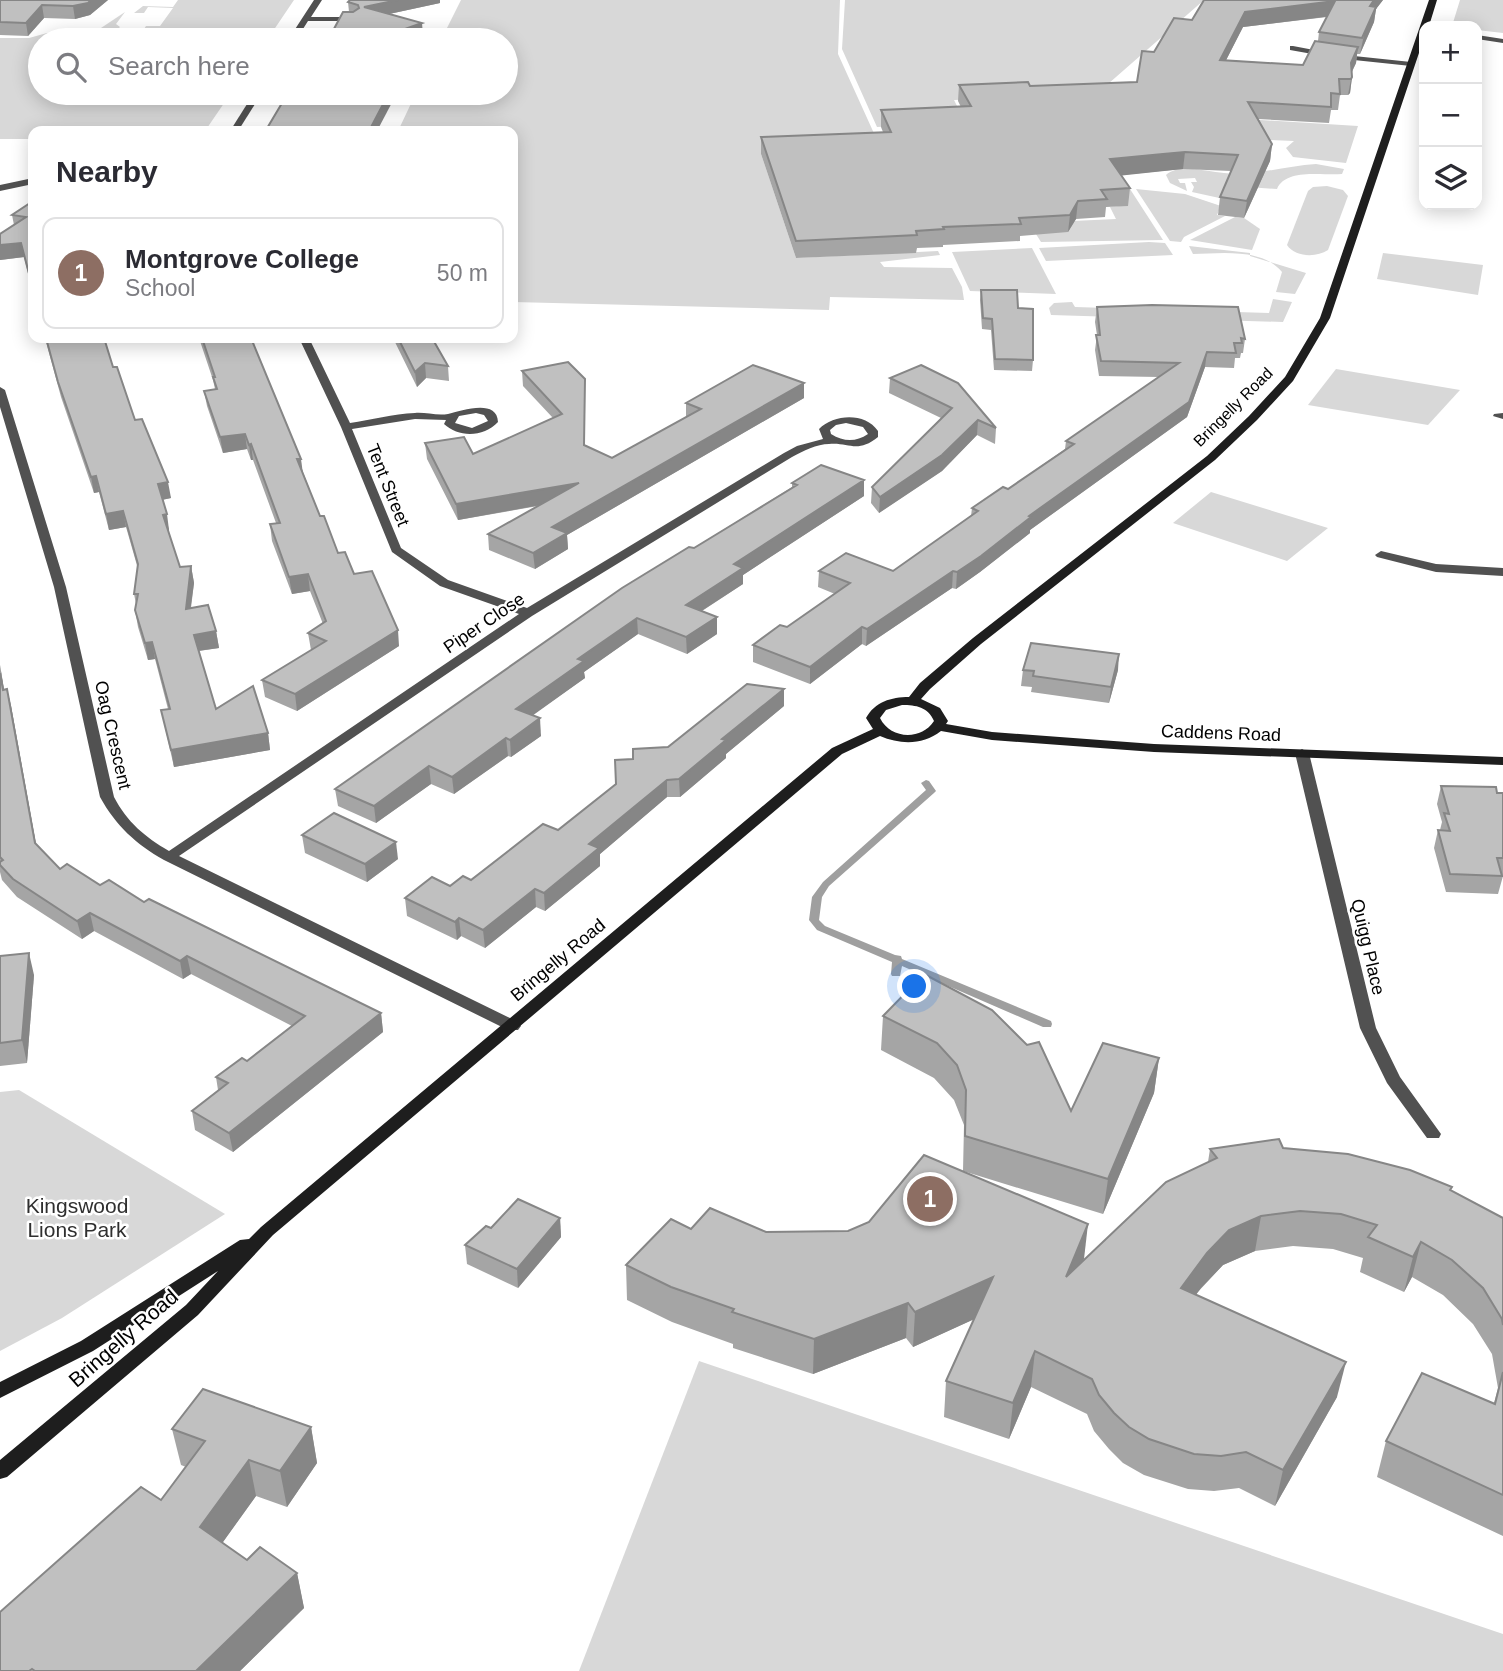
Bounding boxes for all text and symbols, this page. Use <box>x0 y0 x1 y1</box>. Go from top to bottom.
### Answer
map controls <box>1419 21 1482 210</box>
button: + <box>1419 21 1482 84</box>
search box <box>28 28 518 105</box>
icon: search <box>52 48 90 86</box>
text: Search here <box>108 51 250 81</box>
button: − <box>1419 84 1482 147</box>
button: layers <box>1419 147 1482 210</box>
text: Nearby <box>56 155 158 188</box>
text: Montgrove College <box>125 244 359 274</box>
text: 1 <box>75 260 87 286</box>
text: 50 m <box>437 260 488 286</box>
text: School <box>125 275 195 301</box>
street label: Bringelly Road <box>1190 364 1276 450</box>
street label: Tent Street <box>362 441 414 529</box>
street label: Piper Close <box>440 589 528 657</box>
street label: Oag Crescent <box>91 679 135 791</box>
street label: Caddens Road <box>1161 721 1281 745</box>
street label: Quigg Place <box>1347 897 1389 997</box>
street label: Bringelly Road <box>507 915 609 1005</box>
your location <box>897 969 931 1003</box>
pin: 1 <box>907 1173 953 1225</box>
park label: Kingswood Lions Park <box>26 1194 128 1241</box>
street label: Bringelly Road <box>64 1285 182 1391</box>

